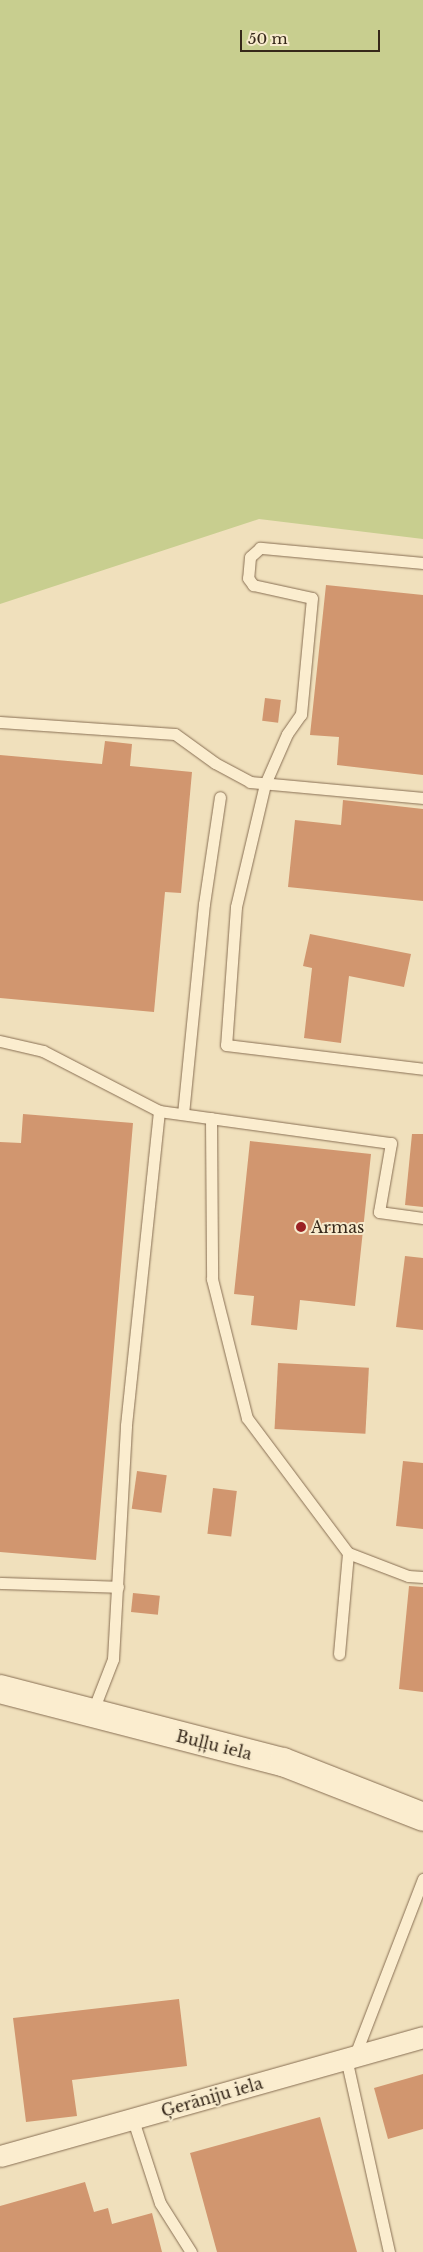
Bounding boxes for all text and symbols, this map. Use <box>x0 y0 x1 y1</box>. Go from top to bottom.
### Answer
scale bar <box>243 20 383 52</box>
text: 50 m <box>248 29 288 48</box>
place label: Armas <box>311 1217 364 1237</box>
marker: Armas <box>295 1221 307 1233</box>
street label: Buļļu iela <box>174 1726 254 1764</box>
street label: Ģerāniju iela <box>159 2073 265 2121</box>

